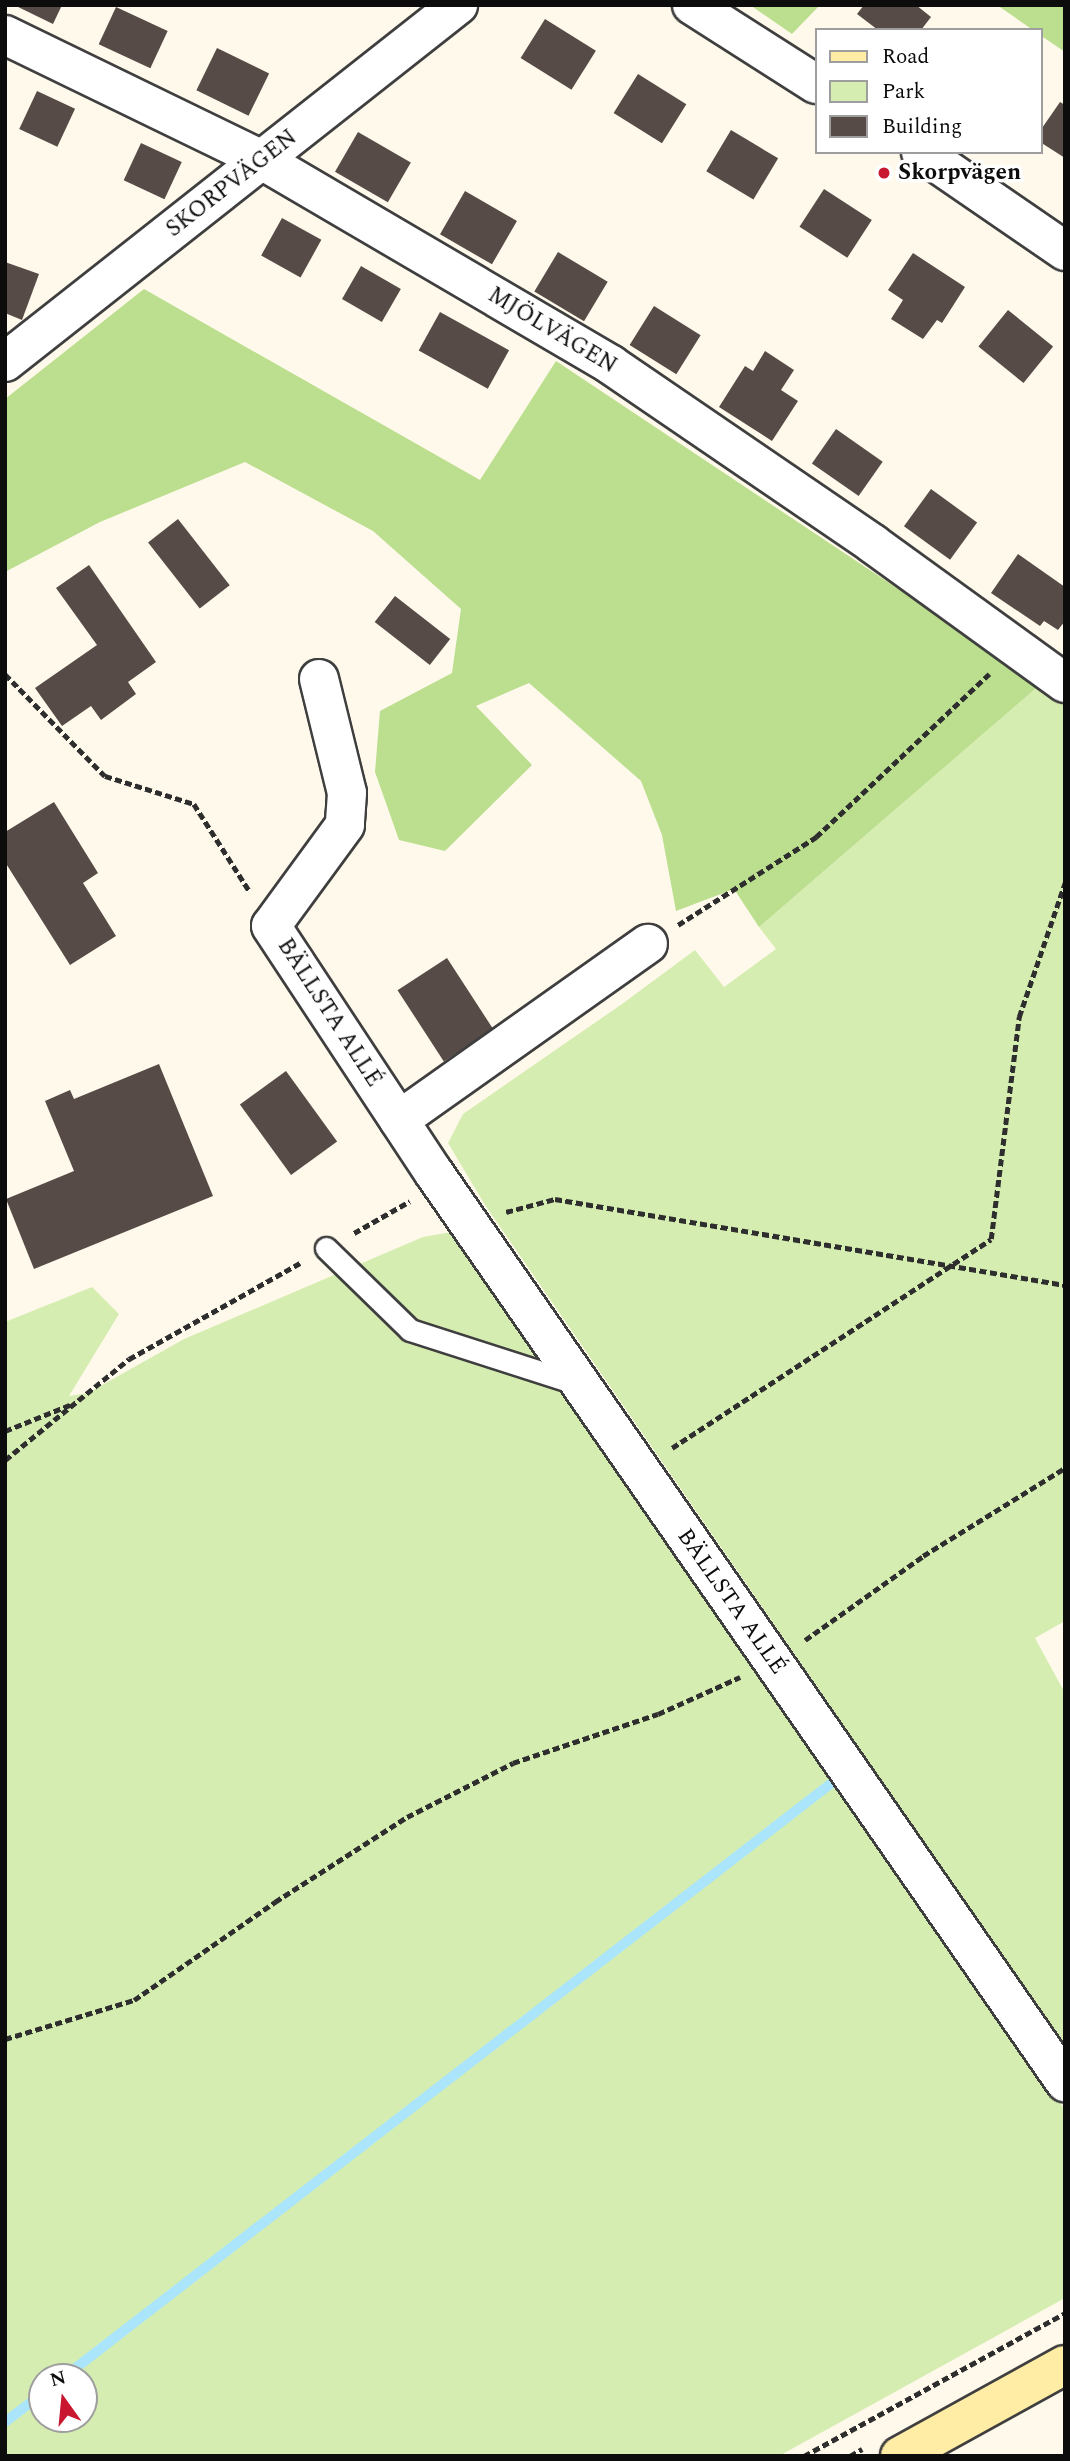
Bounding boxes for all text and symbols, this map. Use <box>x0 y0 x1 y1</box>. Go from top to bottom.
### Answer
legend <box>814 28 1042 154</box>
text: Road <box>882 41 929 73</box>
text: Park <box>882 76 925 108</box>
text: Building <box>882 111 962 143</box>
street label: SKORPVÄGEN <box>161 124 303 244</box>
place label: Skorpvägen <box>898 159 1021 187</box>
marker: Skorpvägen <box>876 165 892 181</box>
street label: MJÖLVÄGEN <box>483 282 621 380</box>
street label: BÄLLSTA ALLÉ <box>271 934 387 1092</box>
street label: BÄLLSTA ALLÉ <box>670 1524 792 1680</box>
north arrow <box>28 2363 98 2433</box>
text: N <box>47 2363 69 2395</box>

